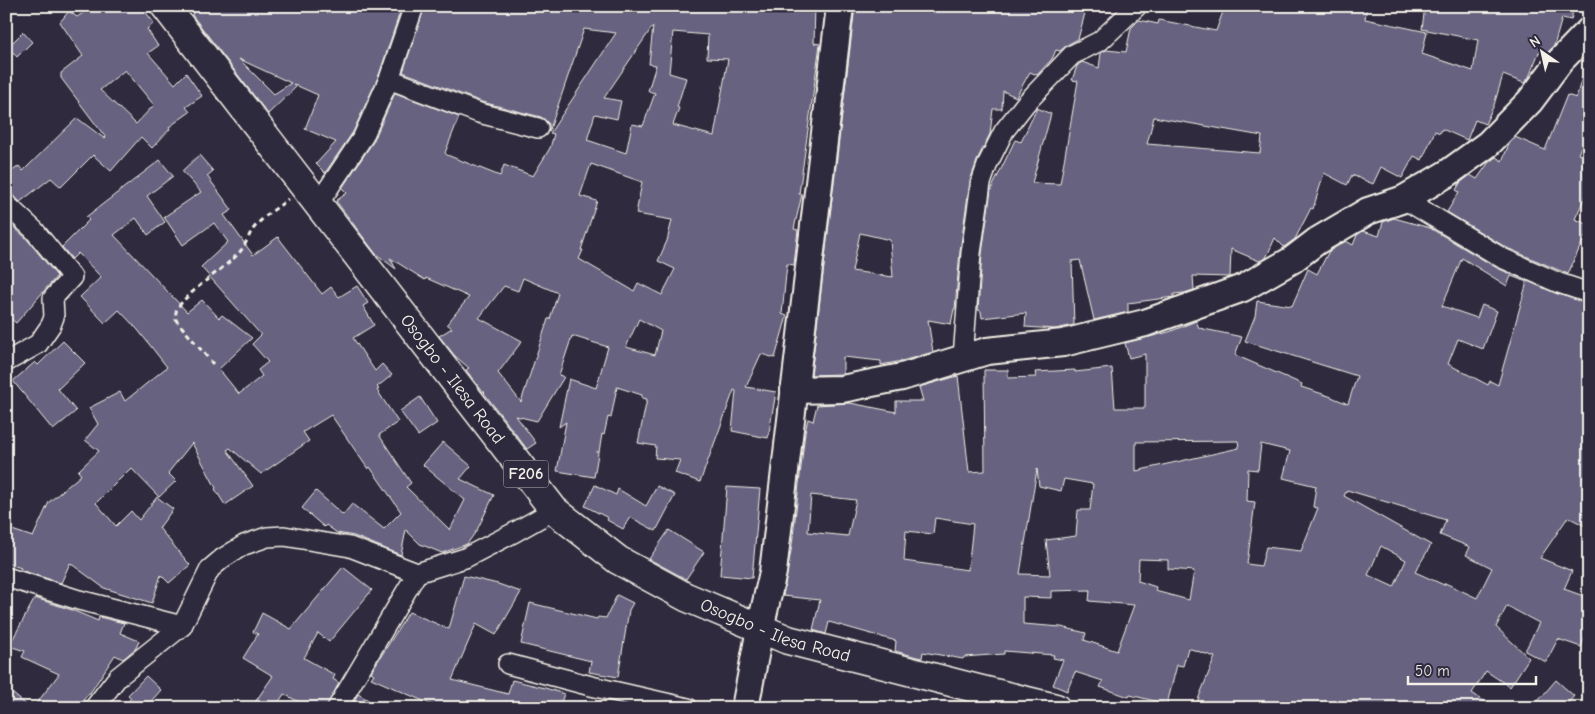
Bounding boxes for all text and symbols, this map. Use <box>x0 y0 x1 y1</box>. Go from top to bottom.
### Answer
north arrow <box>1518 28 1568 78</box>
text: N <box>1526 32 1544 51</box>
street label: Osogbo - Ilesa Road <box>396 310 509 448</box>
road number: F206 <box>504 460 548 488</box>
street label: Osogbo - Ilesa Road <box>697 594 853 666</box>
scale bar <box>1408 654 1535 686</box>
text: 50 m <box>1415 662 1450 680</box>

